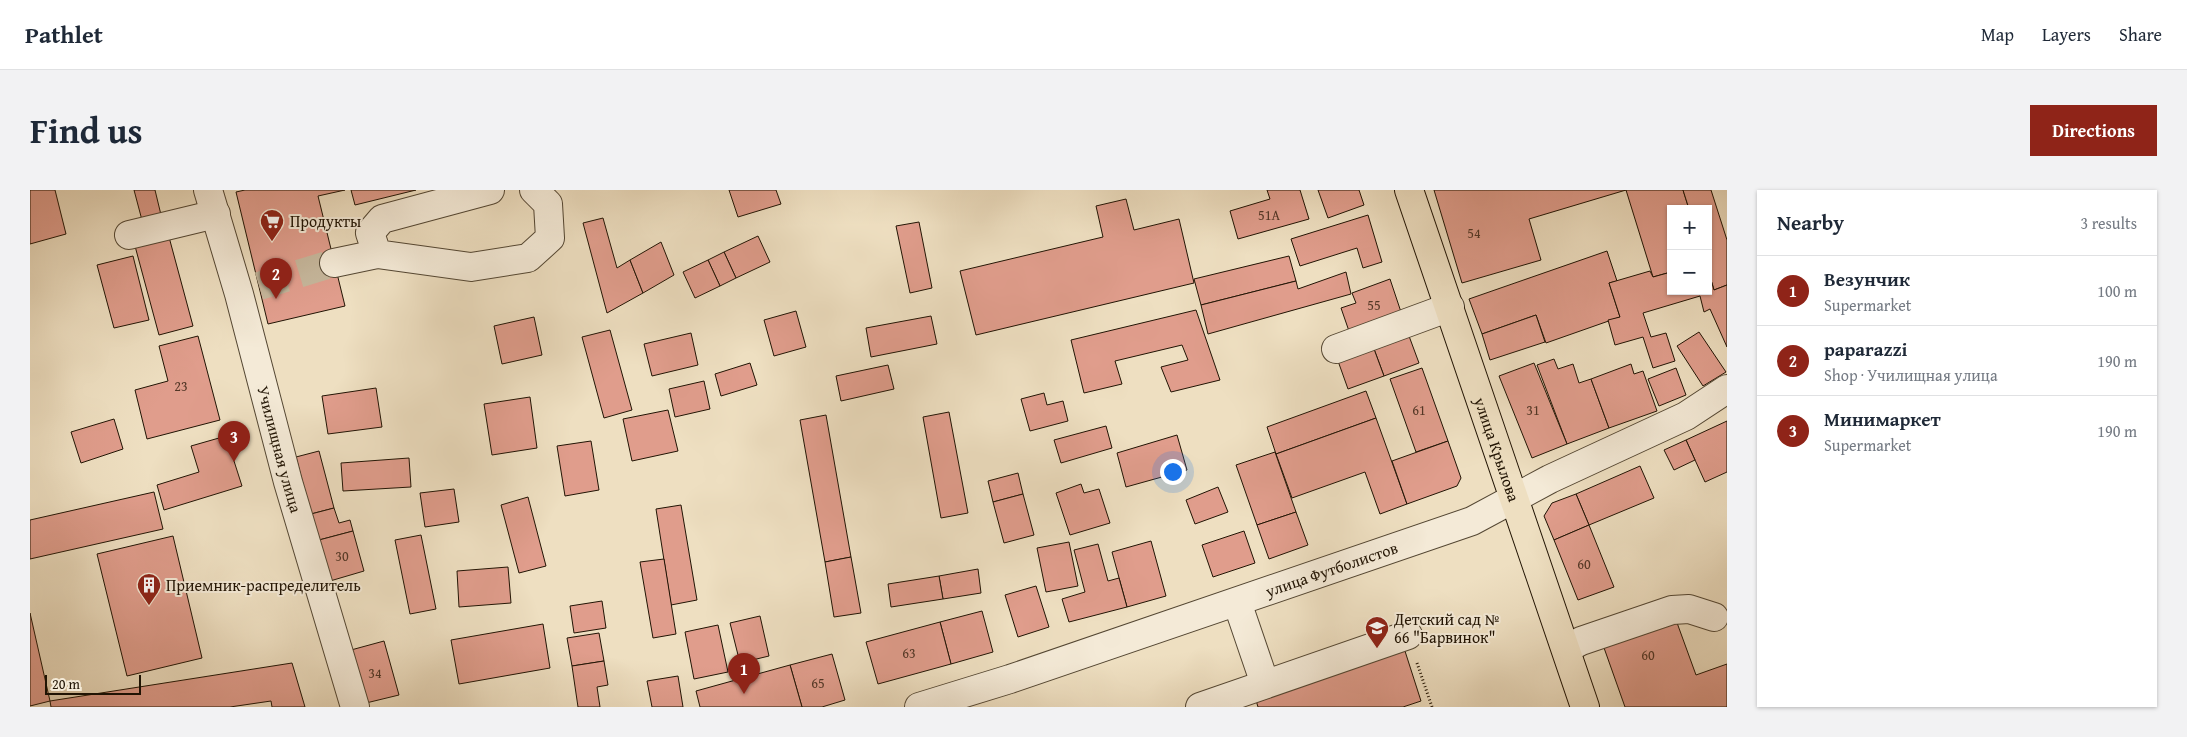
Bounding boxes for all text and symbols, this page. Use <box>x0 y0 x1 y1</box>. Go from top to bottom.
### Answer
text: Pathlet <box>25 17 103 52</box>
text: Map <box>1981 21 2014 48</box>
text: Layers <box>2042 21 2091 48</box>
text: Share <box>2119 21 2162 48</box>
text: Find us <box>30 105 143 156</box>
button: Directions <box>2030 105 2157 156</box>
house number: 51А <box>1258 205 1280 225</box>
map controls <box>1667 205 1712 295</box>
button: + <box>1667 205 1712 250</box>
text: Nearby <box>1777 207 1844 238</box>
supermarket icon: Продукты <box>259 208 285 242</box>
place label: Продукты <box>290 209 361 233</box>
text: 3 results <box>2080 211 2137 235</box>
house number: 54 <box>1467 223 1481 243</box>
button: − <box>1667 250 1712 295</box>
pin: 2 <box>260 258 292 299</box>
text: Везунчик <box>1824 265 1910 293</box>
text: 1 <box>1789 279 1797 303</box>
text: 100 m <box>2097 279 2137 303</box>
text: Supermarket <box>1824 293 1911 317</box>
house number: 55 <box>1367 295 1381 315</box>
text: paparazzi <box>1824 335 1907 363</box>
text: 2 <box>1789 349 1797 373</box>
text: 190 m <box>2097 349 2137 373</box>
text: Shop · Училищная улица <box>1824 363 1998 387</box>
house number: 23 <box>174 376 188 396</box>
street label: Училищная улица <box>251 383 309 516</box>
street label: улица Крылова <box>1468 393 1526 505</box>
house number: 61 <box>1412 400 1426 420</box>
house number: 31 <box>1526 400 1540 420</box>
text: Минимаркет <box>1824 405 1941 433</box>
text: 3 <box>1789 419 1797 443</box>
text: 190 m <box>2097 419 2137 443</box>
pin: 3 <box>218 421 250 462</box>
text: Supermarket <box>1824 433 1911 457</box>
your location <box>1160 459 1186 485</box>
street label: улица Футболистов <box>1261 535 1401 603</box>
house number: 30 <box>335 546 349 566</box>
house number: 60 <box>1577 554 1591 574</box>
building icon: Приемник-распределитель <box>136 572 162 606</box>
place label: Приемник-распределитель <box>166 573 361 597</box>
place label: Детский сад № 66 "Барвинок" <box>1393 607 1500 649</box>
school or university icon: Детский сад № 66 "Барвинок" <box>1364 615 1390 649</box>
house number: 63 <box>902 643 916 663</box>
house number: 60 <box>1641 645 1655 665</box>
pin: 1 <box>728 653 760 694</box>
house number: 34 <box>368 663 382 683</box>
scale bar <box>45 672 141 695</box>
house number: 65 <box>811 673 825 693</box>
text: 20 m <box>52 674 80 694</box>

